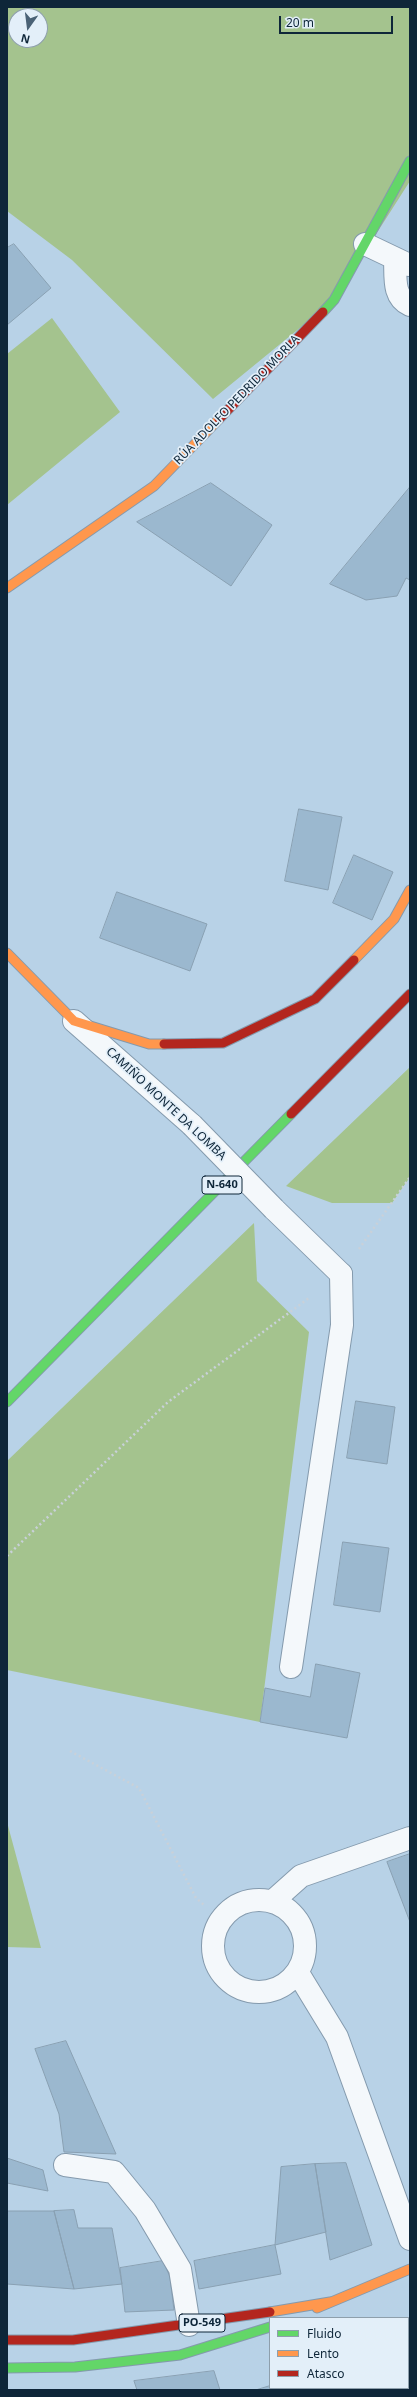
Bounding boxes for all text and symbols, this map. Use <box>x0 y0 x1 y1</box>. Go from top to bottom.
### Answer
north arrow <box>8 8 48 48</box>
scale bar <box>281 8 395 34</box>
text: 20 m <box>286 14 314 31</box>
text: N <box>19 31 31 48</box>
street label: RÚA ADOLFO PEDRIDO MORLA <box>171 332 303 468</box>
street label: CAMIÑO MONTE DA LOMBA <box>103 1045 229 1163</box>
road number: N-640 <box>202 1176 242 1194</box>
road number: PO-549 <box>179 2314 225 2332</box>
legend <box>269 2317 409 2389</box>
text: Fluido <box>307 2325 341 2342</box>
text: Lento <box>307 2345 339 2362</box>
text: Atasco <box>307 2365 345 2382</box>

